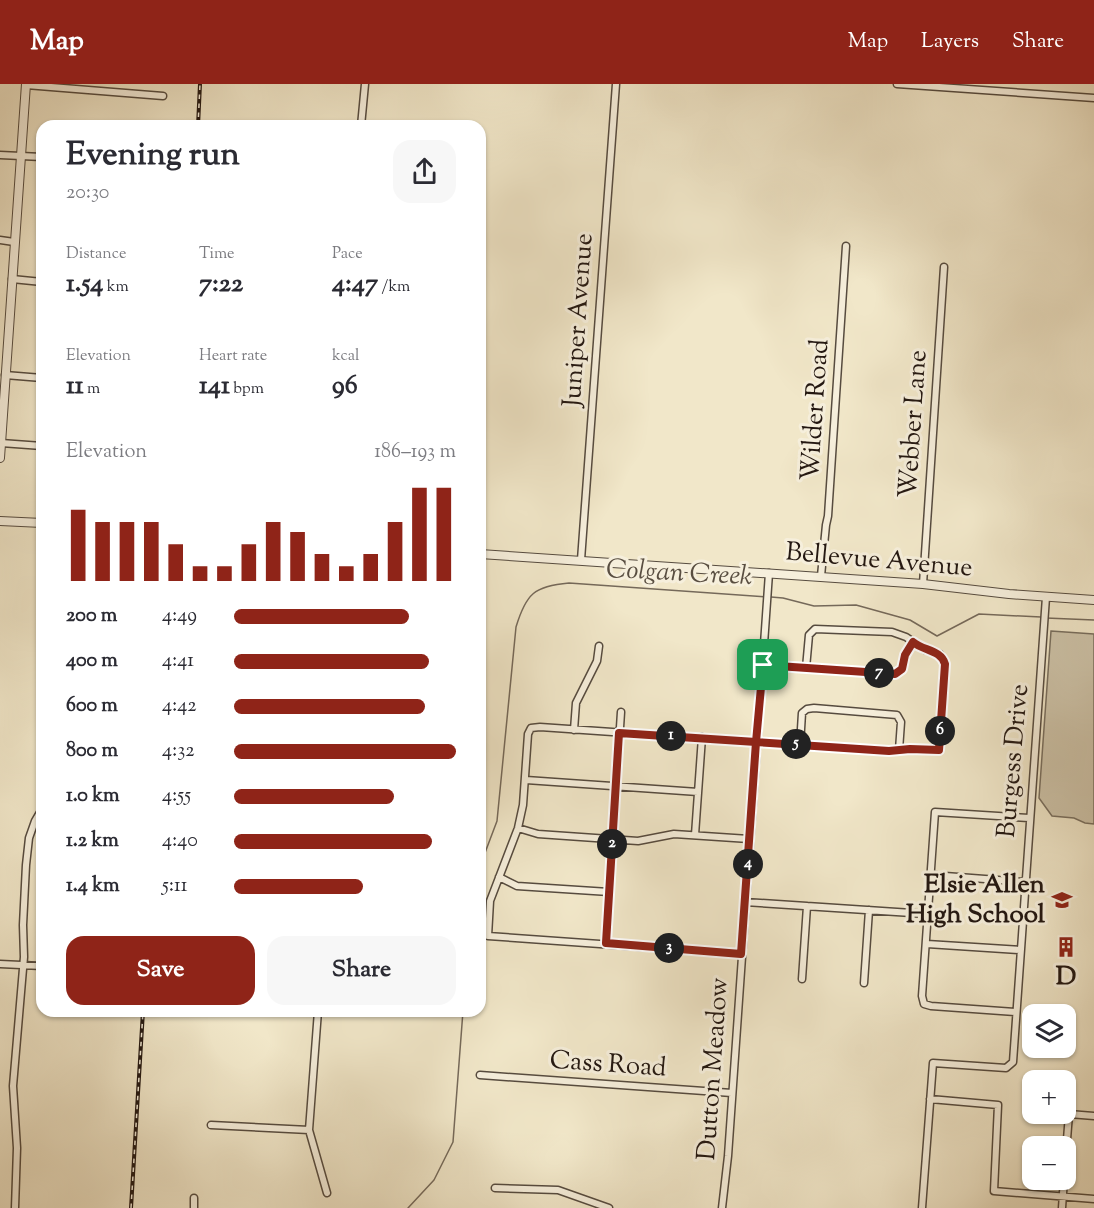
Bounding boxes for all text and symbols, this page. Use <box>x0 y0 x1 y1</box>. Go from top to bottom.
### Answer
text: Map <box>30 22 84 62</box>
text: Map <box>848 27 888 57</box>
text: Layers <box>921 27 979 57</box>
text: Share <box>1012 27 1064 57</box>
text: Evening run <box>66 132 240 180</box>
button: share <box>393 140 456 203</box>
text: 20:30 <box>66 179 109 208</box>
street label: Juniper Avenue <box>554 232 604 410</box>
text: Distance <box>66 243 126 266</box>
text: Time <box>199 243 235 266</box>
text: Pace <box>332 243 363 266</box>
text: 1.54 <box>66 266 103 303</box>
text: 7:22 <box>199 266 243 303</box>
text: 4:47 <box>332 266 378 303</box>
text: km <box>103 276 129 299</box>
text: /km <box>378 276 410 299</box>
street label: Wilder Road <box>793 338 839 482</box>
text: Elevation <box>66 345 131 368</box>
text: Heart rate <box>199 345 267 368</box>
text: kcal <box>332 345 360 368</box>
street label: Webber Lane <box>890 349 938 499</box>
text: 11 <box>66 368 84 405</box>
text: 141 <box>199 368 230 405</box>
text: 96 <box>332 368 358 405</box>
text: m <box>84 378 100 401</box>
text: bpm <box>230 378 264 401</box>
text: Elevation <box>66 438 147 467</box>
text: 186–193 m <box>374 438 456 467</box>
street label: Bellevue Avenue <box>784 534 974 588</box>
water label: Colgan Creek <box>605 551 753 597</box>
text: 200 m <box>66 602 117 631</box>
text: 4:49 <box>162 602 197 631</box>
pin <box>737 639 788 690</box>
text: 400 m <box>66 647 118 676</box>
text: 4:41 <box>162 647 194 676</box>
icon: arrive <box>746 648 779 681</box>
pin: 7 <box>864 658 894 688</box>
text: 7 <box>875 661 883 684</box>
street label: Burgess Drive <box>989 683 1039 839</box>
text: 600 m <box>66 692 118 721</box>
text: 4:42 <box>162 692 197 721</box>
pin: 6 <box>925 716 955 746</box>
text: 6 <box>936 719 944 742</box>
pin: 1 <box>656 721 686 751</box>
text: 1 <box>668 724 674 747</box>
pin: 5 <box>781 729 811 759</box>
text: 5 <box>793 732 799 755</box>
text: 800 m <box>66 737 118 766</box>
text: 4:32 <box>162 737 195 766</box>
text: 1.0 km <box>66 782 120 811</box>
text: 4:55 <box>162 782 191 811</box>
text: 1.2 km <box>66 827 119 856</box>
text: 4:40 <box>162 827 198 856</box>
pin: 2 <box>597 829 627 859</box>
text: 2 <box>608 832 616 855</box>
pin: 4 <box>733 849 763 879</box>
text: 4 <box>744 852 752 875</box>
place label: Elsie Allen High School <box>906 867 1046 934</box>
text: 1.4 km <box>66 872 120 901</box>
text: 5:11 <box>162 872 188 901</box>
school or university icon: Elsie Allen High School <box>1050 888 1074 912</box>
pin: 3 <box>654 933 684 963</box>
building icon: D <box>1054 935 1078 959</box>
button: Save <box>66 936 255 1005</box>
button: Share <box>267 936 456 1005</box>
text: 3 <box>666 936 672 959</box>
place label: D <box>1056 959 1076 996</box>
street label: Dutton Meadow <box>689 976 739 1162</box>
map controls <box>1022 1004 1076 1190</box>
button: layers <box>1022 1004 1076 1058</box>
street label: Cass Road <box>548 1042 668 1088</box>
button: + <box>1022 1070 1076 1124</box>
button: − <box>1022 1136 1076 1190</box>

